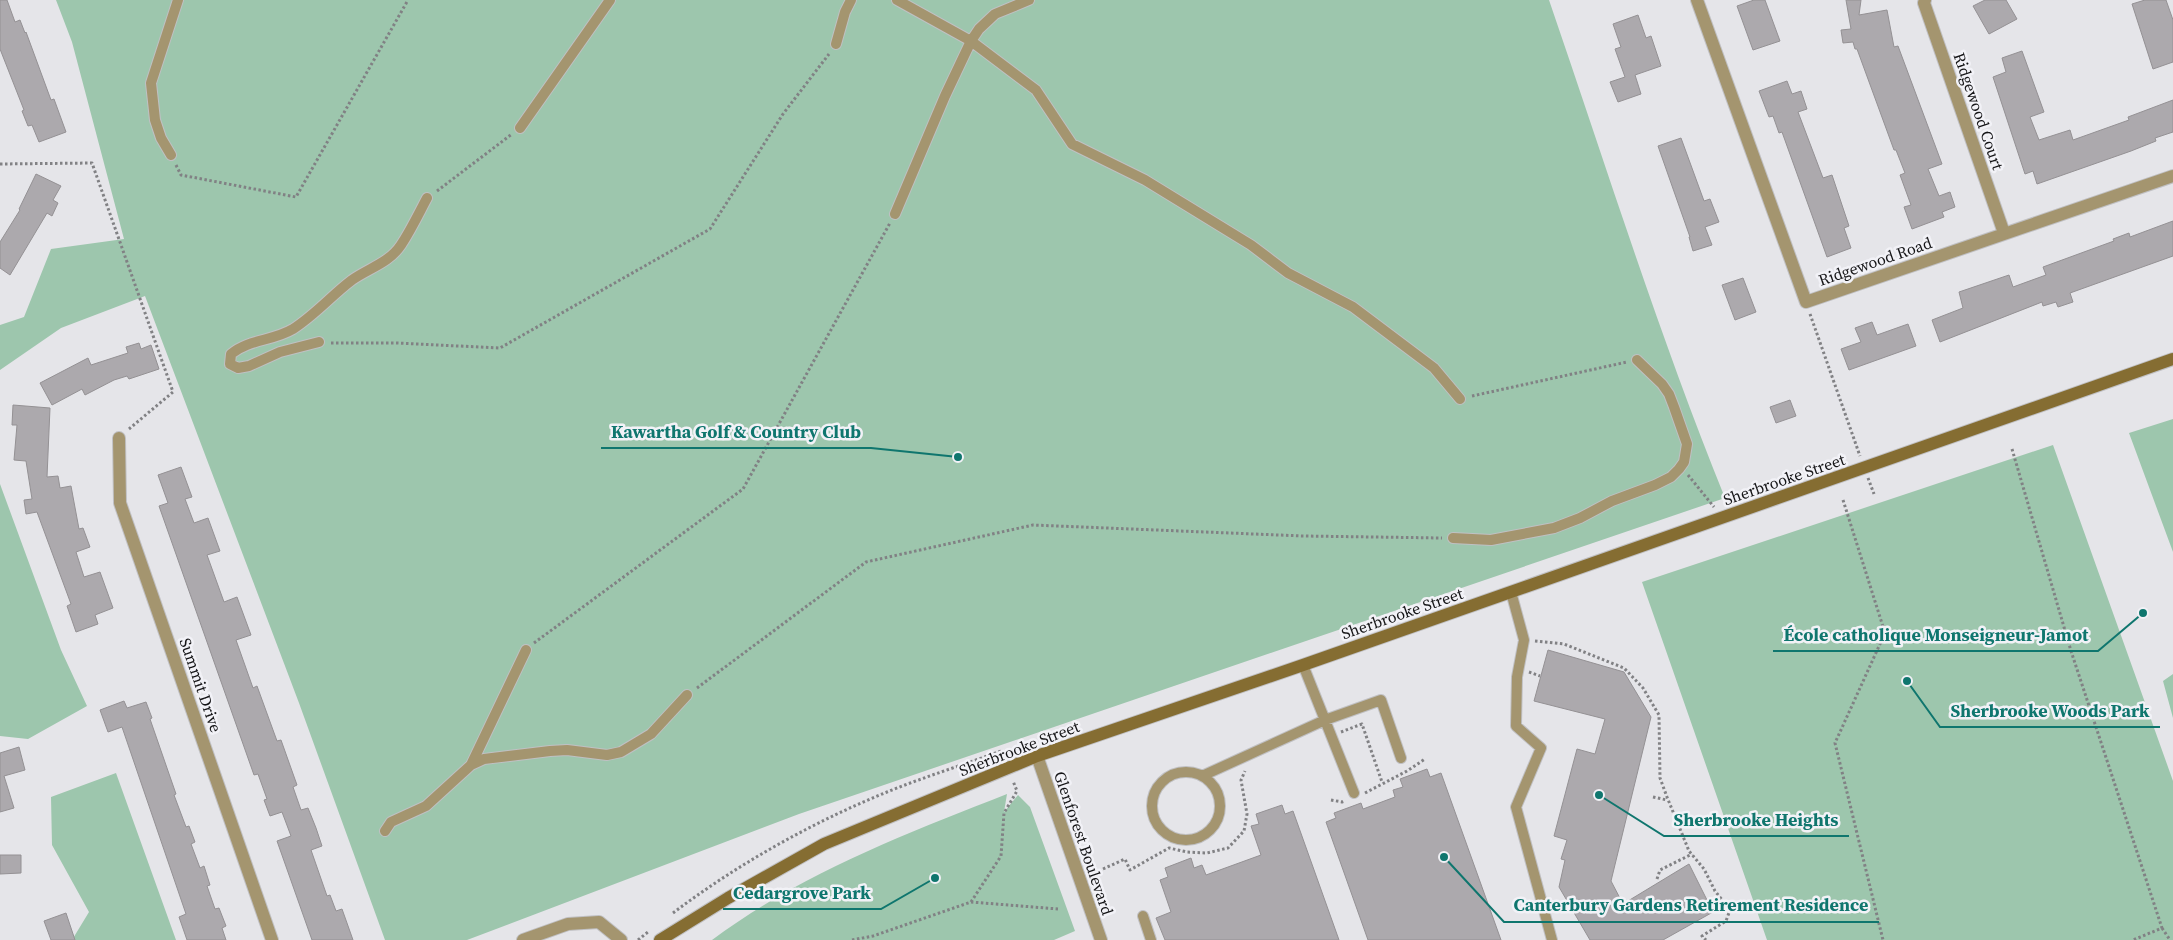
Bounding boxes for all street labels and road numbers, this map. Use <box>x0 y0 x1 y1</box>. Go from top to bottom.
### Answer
street label: Ridgewood Court <box>1949 49 2010 173</box>
street label: Ridgewood Road <box>1815 231 1935 291</box>
street label: Sherbrooke Street <box>1720 448 1849 510</box>
street label: Sherbrooke Street <box>1338 582 1467 644</box>
street label: Summit Drive <box>175 635 227 735</box>
street label: Sherbrooke Street <box>956 715 1083 781</box>
street label: Glenforest Boulevard <box>1049 768 1119 918</box>

